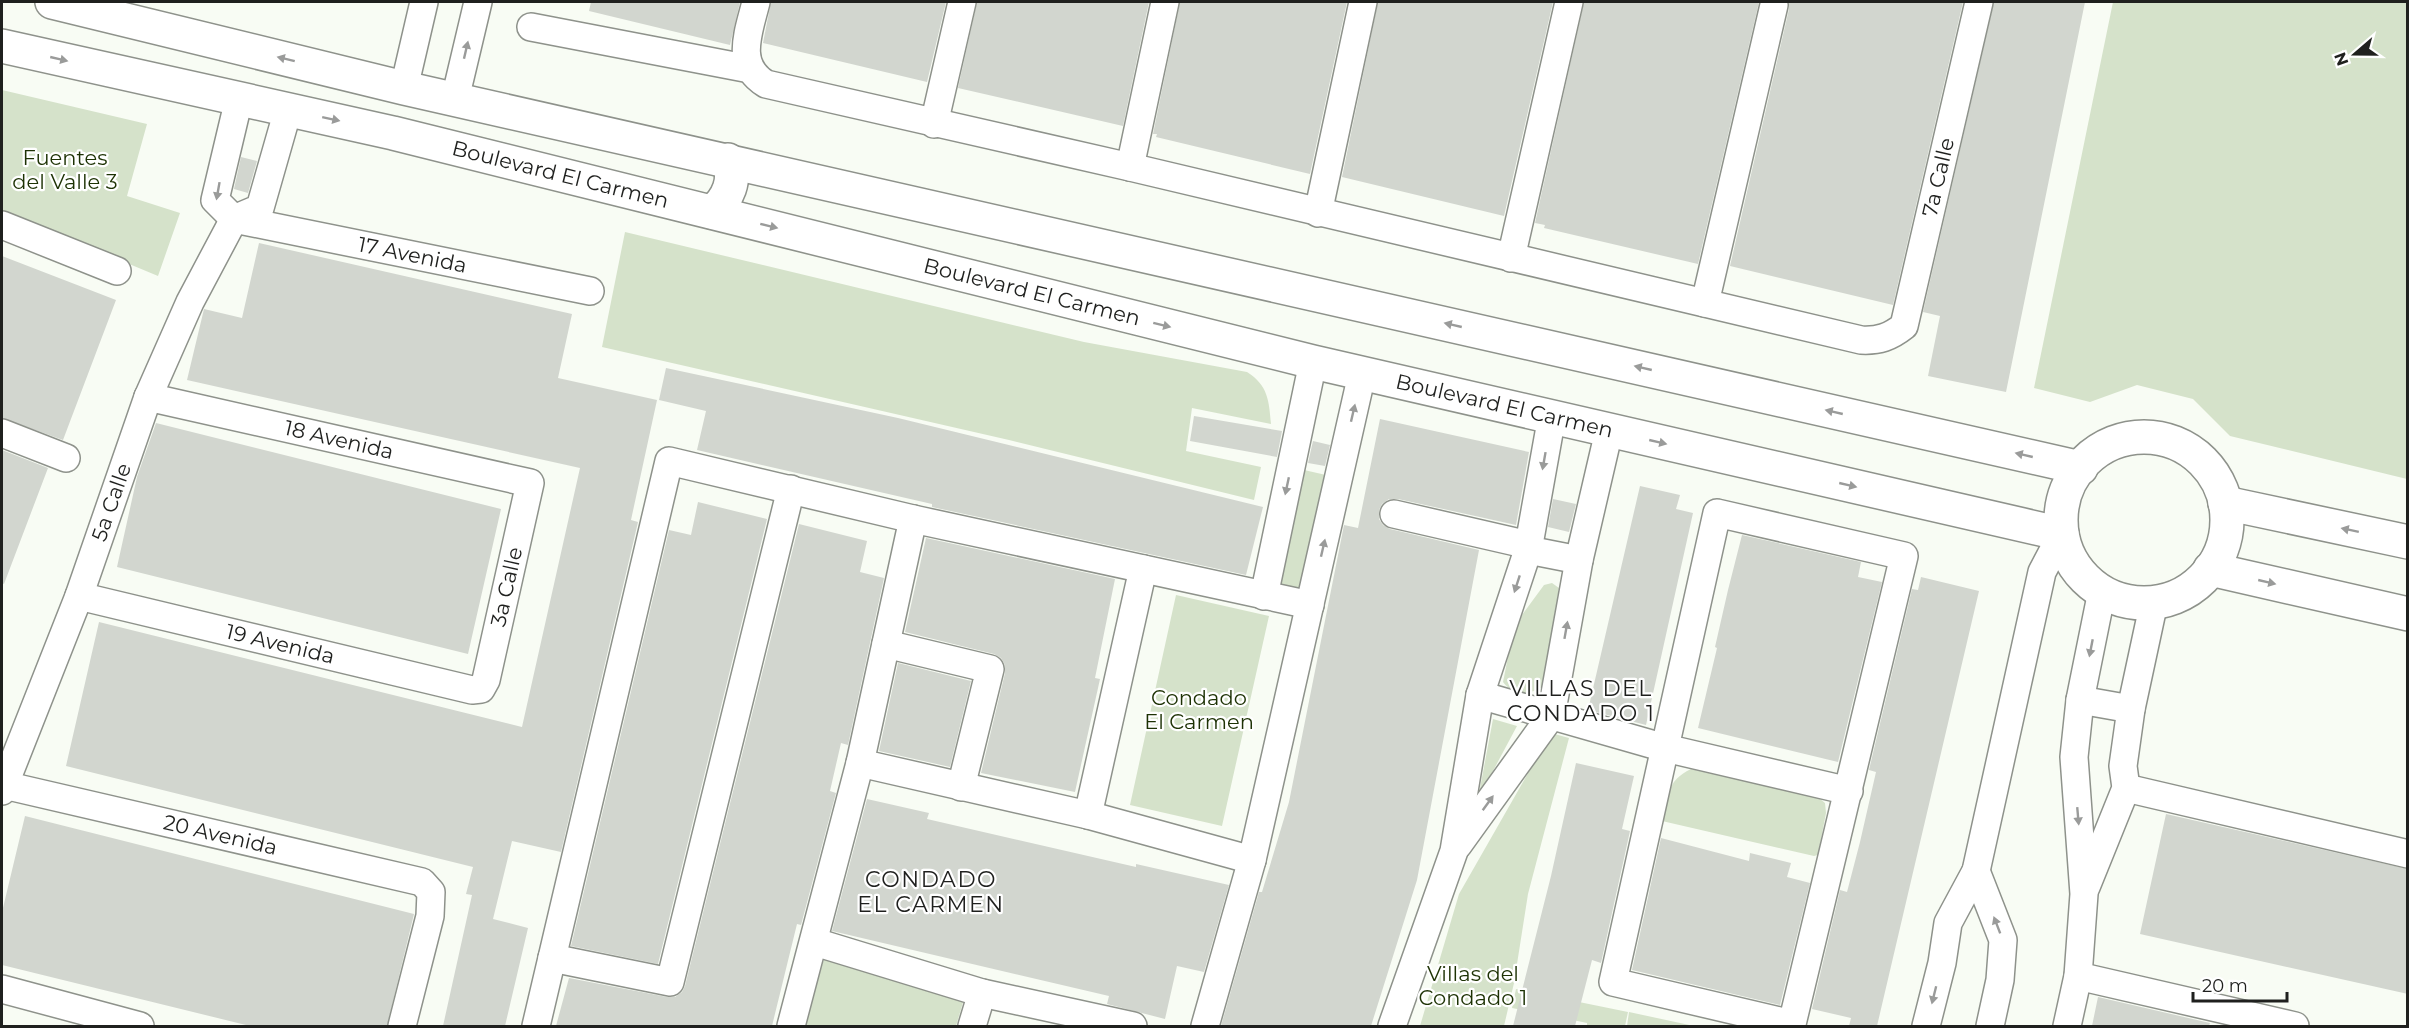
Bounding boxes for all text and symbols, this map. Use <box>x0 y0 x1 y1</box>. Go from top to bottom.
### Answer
north arrow <box>2325 24 2385 84</box>
one-way arrow <box>462 41 472 60</box>
text: N <box>2330 50 2353 68</box>
one-way arrow <box>277 54 296 64</box>
one-way arrow <box>49 55 68 64</box>
one-way arrow <box>322 115 341 124</box>
street label: Boulevard El Carmen <box>450 135 671 213</box>
street label: 7a Calle <box>1917 135 1959 219</box>
park label: Fuentes del Valle 3 <box>12 145 118 194</box>
one-way arrow <box>213 182 222 201</box>
one-way arrow <box>760 222 778 232</box>
street label: 17 Avenida <box>356 231 469 278</box>
street label: Boulevard El Carmen <box>921 253 1143 331</box>
one-way arrow <box>1153 320 1171 330</box>
one-way arrow <box>1444 320 1462 330</box>
one-way arrow <box>1634 363 1653 373</box>
street label: Boulevard El Carmen <box>1393 368 1616 443</box>
one-way arrow <box>1349 404 1359 423</box>
one-way arrow <box>1824 406 1843 416</box>
street label: 18 Avenida <box>282 415 396 464</box>
one-way arrow <box>1649 438 1667 448</box>
one-way arrow <box>2014 450 2033 459</box>
one-way arrow <box>1539 452 1548 471</box>
street label: 5a Calle <box>86 460 136 544</box>
one-way arrow <box>1282 477 1291 496</box>
one-way arrow <box>1839 481 1857 491</box>
one-way arrow <box>2341 525 2360 534</box>
one-way arrow <box>1318 538 1328 557</box>
street label: 3a Calle <box>485 544 527 629</box>
one-way arrow <box>1511 575 1521 593</box>
one-way arrow <box>2258 578 2276 588</box>
street label: 19 Avenida <box>224 619 337 669</box>
one-way arrow <box>1562 620 1571 639</box>
one-way arrow <box>2086 639 2095 658</box>
district label: VILLAS DEL CONDADO 1 <box>1507 675 1655 727</box>
park label: Condado El Carmen <box>1144 685 1254 734</box>
one-way arrow <box>1482 796 1494 812</box>
one-way arrow <box>2073 806 2082 825</box>
street label: 20 Avenida <box>161 809 280 860</box>
district label: CONDADO EL CARMEN <box>857 866 1005 918</box>
one-way arrow <box>1991 915 2001 933</box>
park label: Villas del Condado 1 <box>1419 961 1527 1010</box>
scale bar <box>2193 965 2288 1003</box>
text: 20 m <box>2202 975 2248 997</box>
one-way arrow <box>1929 986 1938 1005</box>

